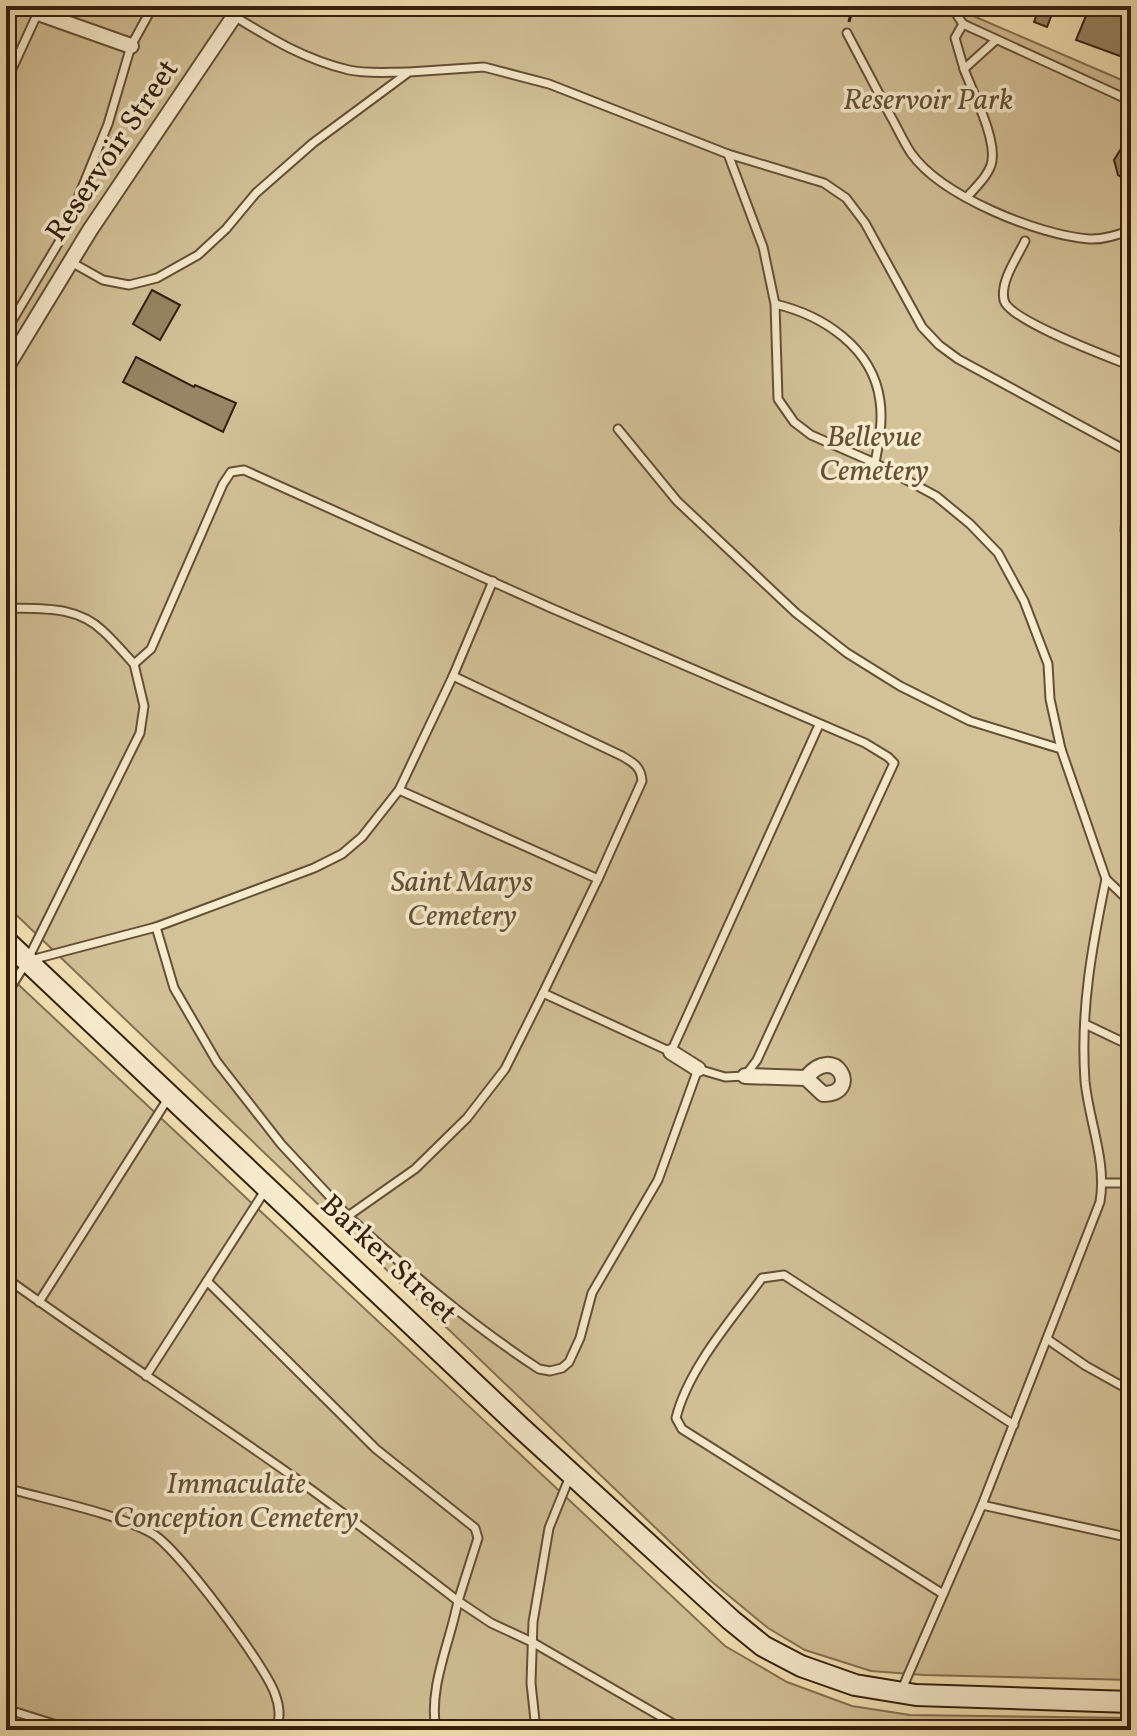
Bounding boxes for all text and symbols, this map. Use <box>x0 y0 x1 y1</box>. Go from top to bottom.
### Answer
street label: Reservoir Street <box>36 52 190 250</box>
park label: Reservoir Park <box>843 80 1013 122</box>
park label: Bellevue Cemetery <box>819 417 929 493</box>
park label: Saint Marys Cemetery <box>391 862 533 938</box>
street label: Barker Street <box>310 1185 466 1335</box>
park label: Immaculate Conception Cemetery <box>113 1464 359 1540</box>

